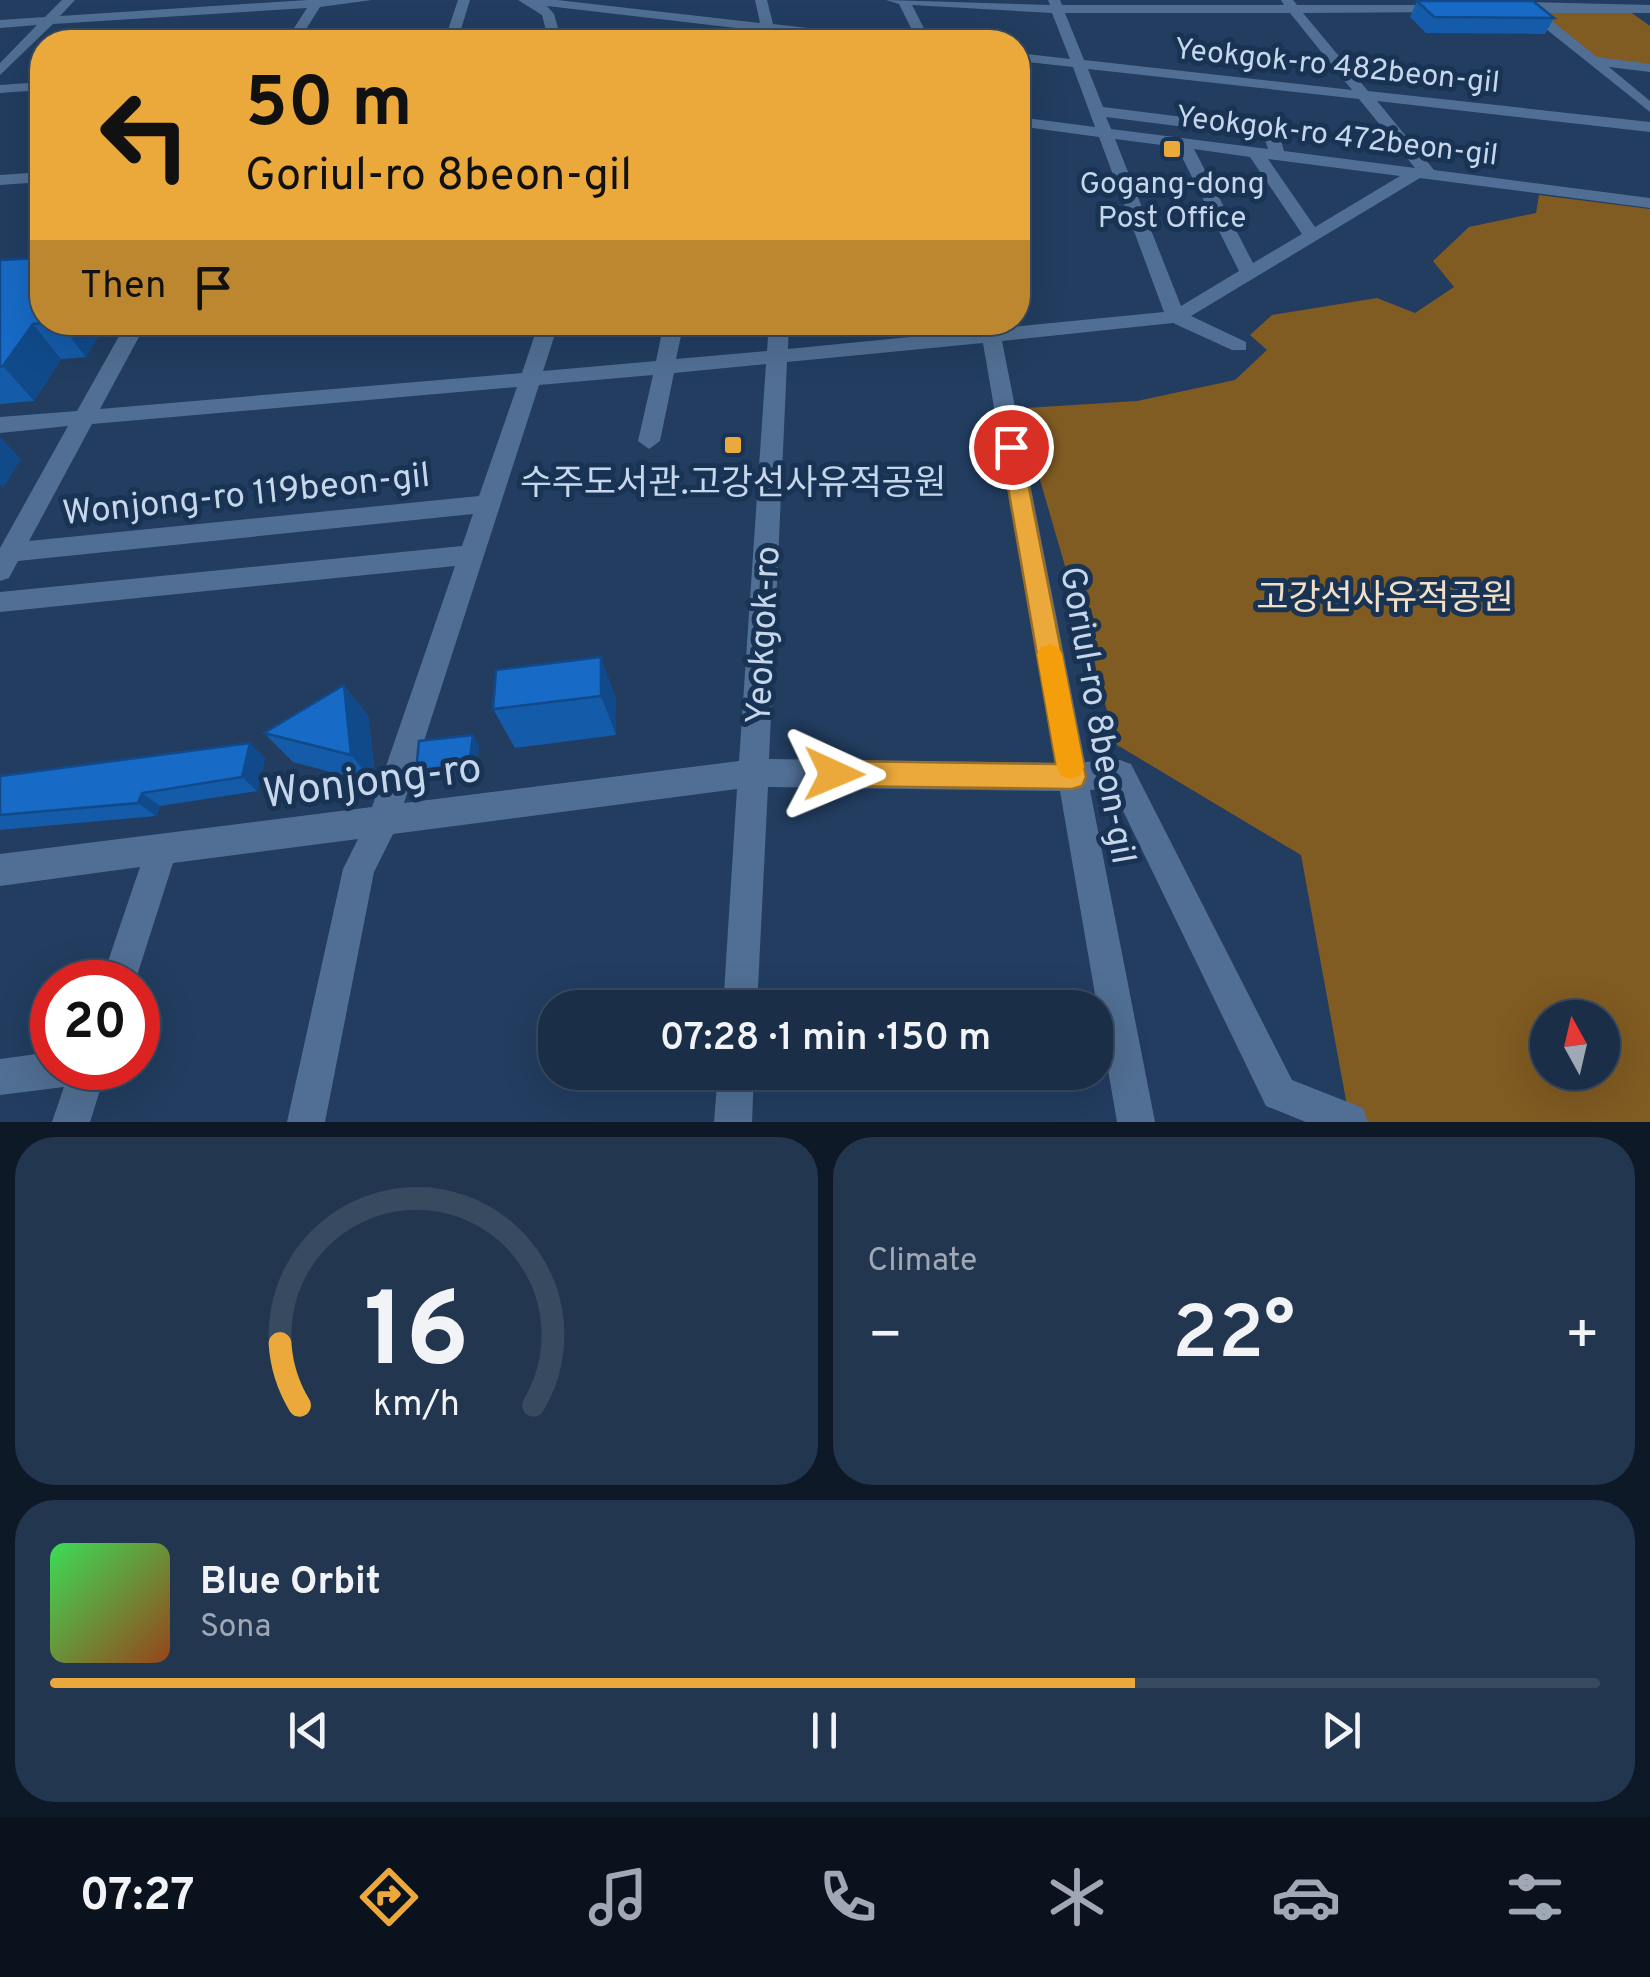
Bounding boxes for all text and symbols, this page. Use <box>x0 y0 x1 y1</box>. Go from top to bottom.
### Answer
street label: Yeokgok-ro 482beon-gil <box>1172 32 1501 103</box>
text: 50 m <box>245 62 412 151</box>
icon: left <box>80 70 210 200</box>
street label: Yeokgok-ro 472beon-gil <box>1174 99 1500 176</box>
marker: Gogang-dong Post Office <box>1161 138 1183 160</box>
text: Goriul-ro 8beon-gil <box>245 149 632 206</box>
place label: Gogang-dong Post Office <box>1079 167 1265 238</box>
icon: arrive <box>186 260 241 315</box>
text: Then <box>80 263 166 312</box>
pin <box>969 405 1054 490</box>
icon: arrive <box>984 420 1039 475</box>
marker: 수주도서관.고강선사유적공원 <box>722 434 744 456</box>
street label: Wonjong-ro 119beon-gil <box>61 455 432 537</box>
place label: 수주도서관.고강선사유적공원 <box>520 463 946 507</box>
street label: Yeokgok-ro <box>738 545 792 725</box>
street label: Goriul-ro 8beon-gil <box>1048 563 1144 868</box>
park label: 고강선사유적공원 <box>1256 578 1514 622</box>
position arrow <box>782 722 886 826</box>
street label: Wonjong-ro <box>260 744 485 823</box>
speed limit sign: 20 <box>30 960 160 1090</box>
north arrow <box>1530 1000 1620 1090</box>
map controls <box>1530 1000 1620 1090</box>
text: 07:28 · 1 min · 150 m <box>660 1015 991 1064</box>
text: Climate <box>868 1242 977 1282</box>
text: 16 <box>363 1271 469 1403</box>
text: 22° <box>1172 1290 1295 1385</box>
text: − <box>868 1303 903 1373</box>
text: + <box>1565 1303 1600 1373</box>
text: km/h <box>373 1383 460 1429</box>
text: Blue Orbit <box>200 1559 381 1608</box>
text: Sona <box>200 1608 271 1648</box>
icon: previous <box>281 1703 336 1758</box>
icon: pause <box>797 1703 852 1758</box>
icon: next <box>1314 1703 1369 1758</box>
icon: directions <box>354 1862 424 1932</box>
icon: music <box>583 1862 653 1932</box>
icon: phone <box>813 1862 883 1932</box>
icon: climate <box>1042 1862 1112 1932</box>
icon: car <box>1271 1862 1341 1932</box>
icon: filters <box>1500 1862 1570 1932</box>
text: 07:27 <box>80 1869 195 1926</box>

